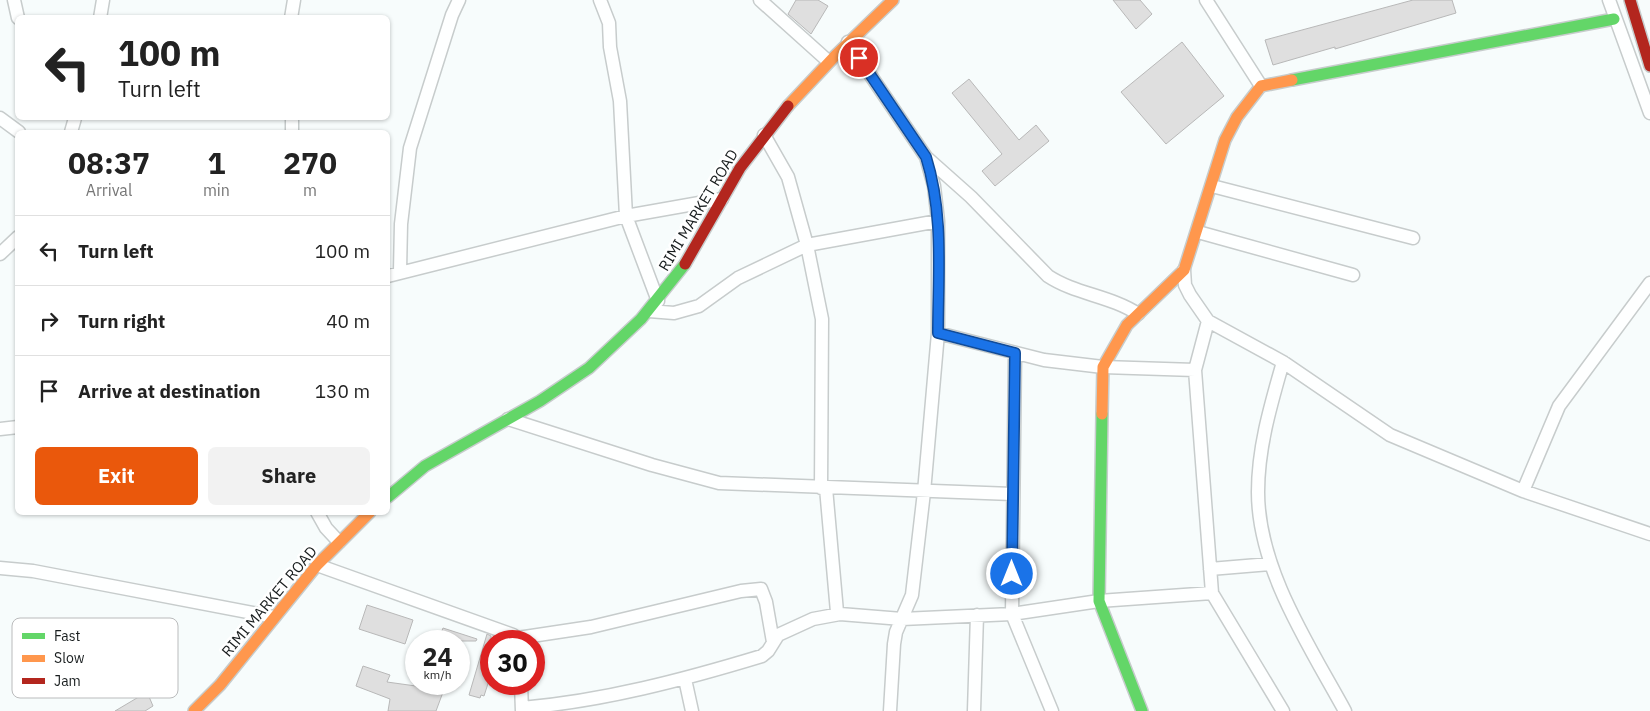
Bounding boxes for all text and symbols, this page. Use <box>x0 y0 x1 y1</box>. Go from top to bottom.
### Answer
text: 100 m <box>118 30 221 76</box>
icon: left <box>35 35 100 100</box>
pin <box>838 37 880 79</box>
icon: arrive <box>845 44 873 72</box>
text: Turn left <box>118 74 201 103</box>
text: 08:37 <box>68 143 150 182</box>
text: 1 <box>207 143 225 182</box>
text: 270 <box>283 143 337 182</box>
street label: RIMI MARKET ROAD <box>654 146 742 274</box>
text: Arrival <box>86 180 132 200</box>
text: min <box>203 180 230 200</box>
text: m <box>303 180 317 200</box>
icon: left <box>35 237 63 265</box>
text: Turn left <box>78 239 154 263</box>
text: 100 m <box>315 239 370 263</box>
icon: right <box>35 307 63 335</box>
text: Turn right <box>78 309 165 333</box>
text: 40 m <box>326 309 370 333</box>
icon: arrive <box>35 377 63 405</box>
text: Arrive at destination <box>78 379 261 403</box>
text: 130 m <box>315 379 370 403</box>
button: Exit <box>35 447 198 505</box>
button: Share <box>208 447 370 505</box>
street label: RIMI MARKET ROAD <box>217 542 321 660</box>
position arrow <box>985 547 1037 599</box>
legend <box>12 618 178 698</box>
text: Fast <box>54 627 80 645</box>
speed limit sign: 30 <box>480 630 545 695</box>
text: 24 <box>422 640 453 673</box>
text: Slow <box>54 649 85 667</box>
text: km/h <box>423 667 452 682</box>
text: Jam <box>54 672 81 690</box>

